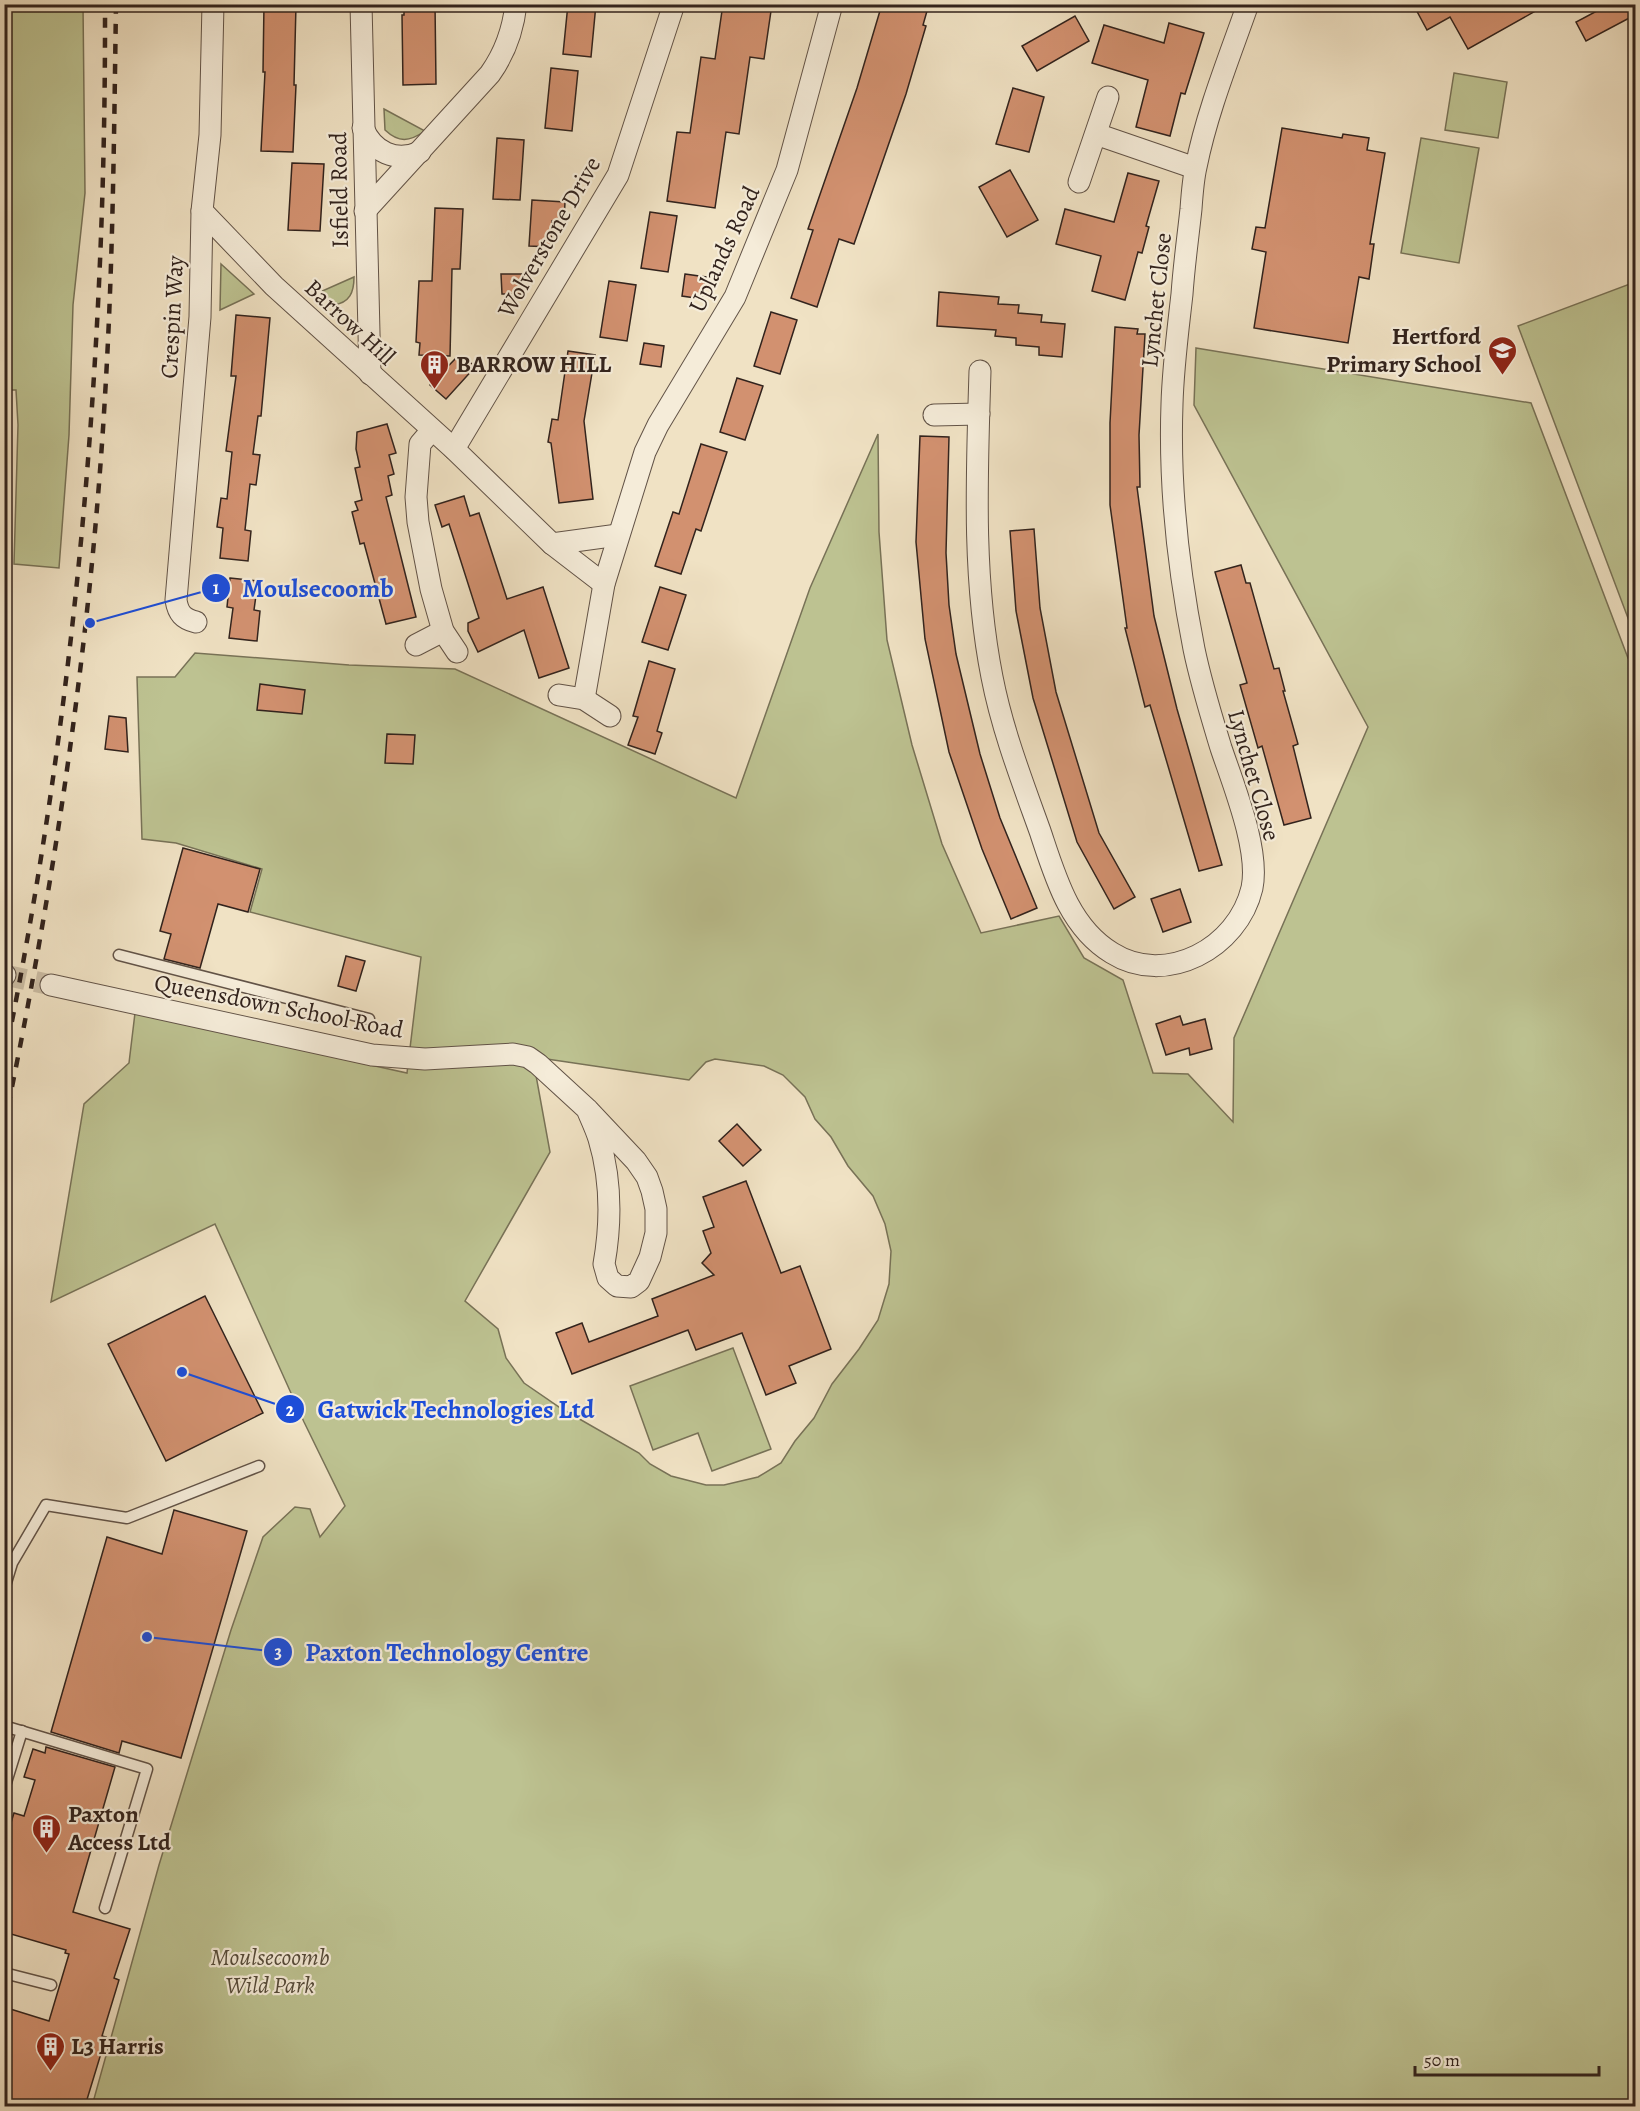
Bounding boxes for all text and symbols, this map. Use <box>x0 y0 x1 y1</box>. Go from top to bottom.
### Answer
street label: Isfield Road <box>322 132 356 248</box>
street label: Wolverstone Drive <box>489 151 608 324</box>
street label: Uplands Road <box>681 181 767 317</box>
street label: Lynchet Close <box>1133 231 1179 369</box>
street label: Crespin Way <box>153 254 191 379</box>
street label: Barrow Hill <box>298 272 402 372</box>
place label: Hertford Primary School <box>1326 320 1482 380</box>
school or university icon: Hertford Primary School <box>1486 334 1518 376</box>
building icon: BARROW HILL <box>419 348 451 390</box>
place label: BARROW HILL <box>456 348 611 380</box>
callout: Moulsecoomb <box>201 566 406 610</box>
text: Moulsecoomb <box>242 571 394 606</box>
text: 1 <box>213 576 220 600</box>
street label: Lynchet Close <box>1220 706 1288 844</box>
street label: Queensdown School Road <box>152 966 406 1046</box>
callout: Gatwick Technologies Ltd <box>275 1387 606 1431</box>
text: Gatwick Technologies Ltd <box>317 1392 596 1427</box>
text: 2 <box>286 1398 295 1422</box>
callout: Paxton Technology Centre <box>263 1630 601 1674</box>
text: Paxton Technology Centre <box>305 1635 589 1670</box>
text: 3 <box>274 1640 282 1664</box>
place label: Paxton Access Ltd <box>67 1798 171 1858</box>
building icon: Paxton Access Ltd <box>31 1812 63 1854</box>
park label: Moulsecoomb Wild Park <box>210 1941 330 2001</box>
building icon: L3 Harris <box>34 2030 66 2072</box>
place label: L3 Harris <box>71 2030 164 2062</box>
scale bar <box>1415 2039 1600 2077</box>
text: 50 m <box>1424 2048 1460 2072</box>

